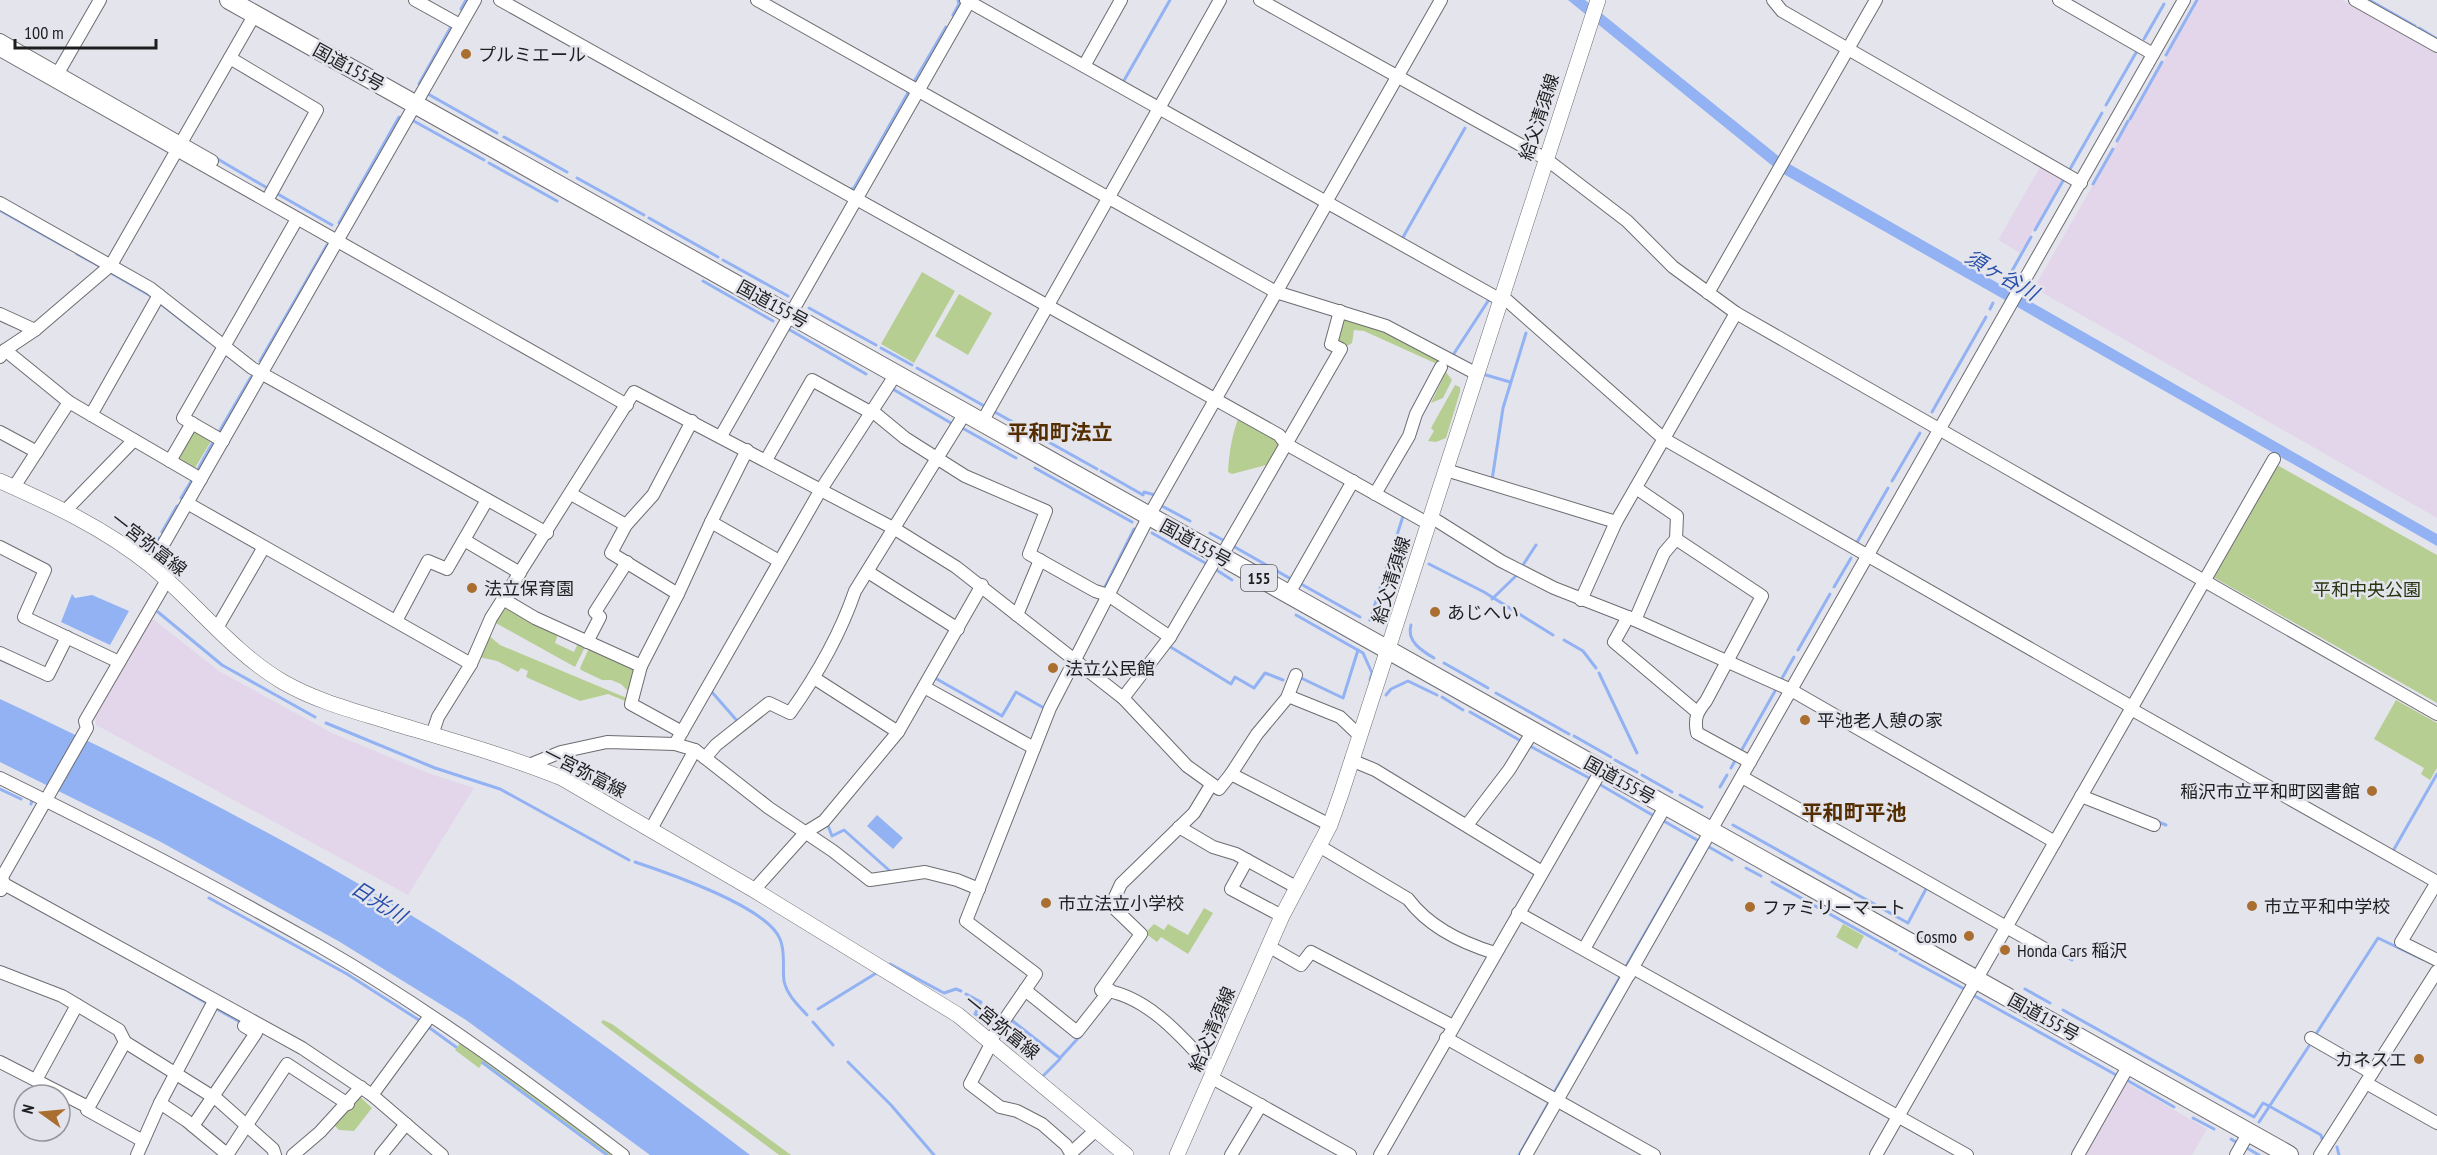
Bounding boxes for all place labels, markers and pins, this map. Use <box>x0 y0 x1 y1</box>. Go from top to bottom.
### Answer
place label: プルミエール <box>478 43 586 66</box>
marker: プルミエール <box>459 47 473 61</box>
place label: 法立保育園 <box>484 577 574 600</box>
marker: 法立保育園 <box>465 581 479 595</box>
place label: あじへい <box>1447 601 1519 624</box>
marker: あじへい <box>1428 605 1442 619</box>
place label: 法立公民館 <box>1065 657 1155 680</box>
marker: 法立公民館 <box>1046 661 1060 675</box>
place label: 平池老人憩の家 <box>1817 709 1943 732</box>
marker: 平池老人憩の家 <box>1798 713 1812 727</box>
place label: 稲沢市立平和町図書館 <box>2180 780 2360 803</box>
marker: 稲沢市立平和町図書館 <box>2365 784 2379 798</box>
place label: 市立法立小学校 <box>1058 892 1184 915</box>
place label: 市立平和中学校 <box>2264 895 2390 918</box>
marker: 市立法立小学校 <box>1039 896 1053 910</box>
place label: ファミリーマート <box>1762 896 1906 919</box>
marker: 市立平和中学校 <box>2245 899 2259 913</box>
marker: ファミリーマート <box>1743 900 1757 914</box>
place label: Cosmo <box>1916 925 1957 948</box>
marker: Cosmo <box>1962 929 1976 943</box>
place label: Honda Cars 稲沢 <box>2017 939 2127 962</box>
marker: Honda Cars 稲沢 <box>1998 943 2012 957</box>
place label: カネスエ <box>2335 1048 2407 1071</box>
marker: カネスエ <box>2412 1052 2426 1066</box>

